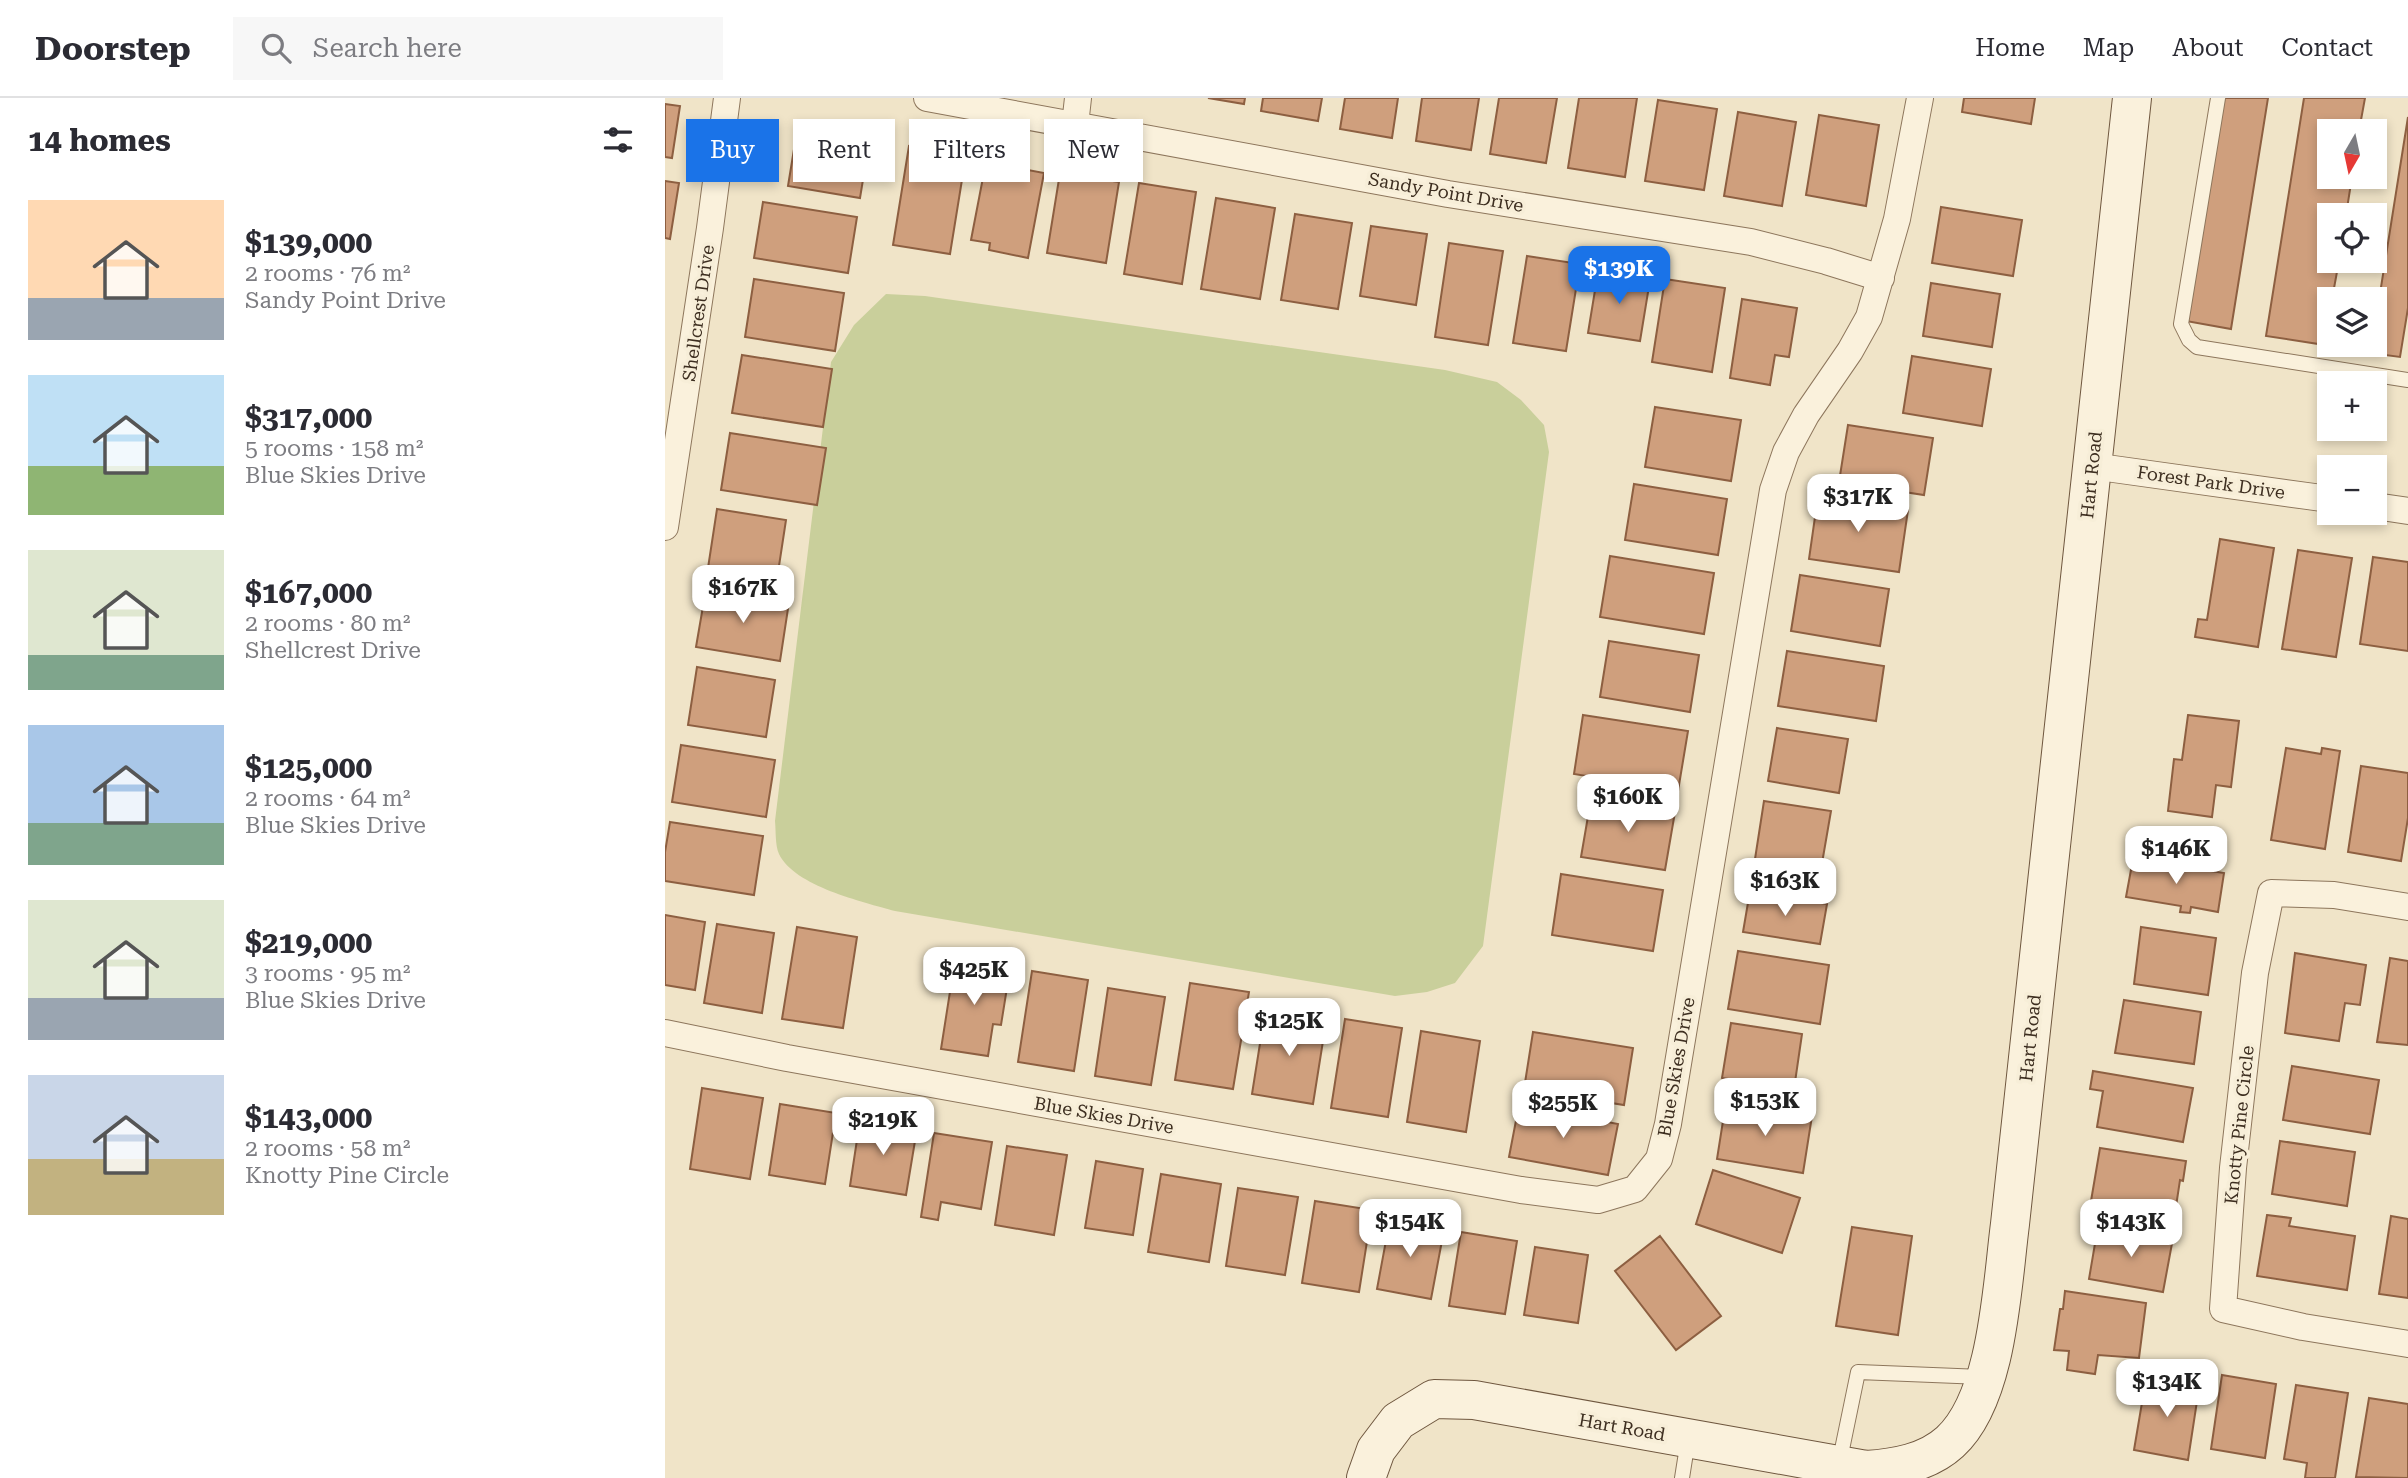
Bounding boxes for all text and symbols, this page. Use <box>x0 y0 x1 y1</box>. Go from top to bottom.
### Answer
search box <box>233 17 723 80</box>
text: Doorstep <box>35 29 191 68</box>
icon: search <box>257 29 295 67</box>
text: Search here <box>313 33 462 63</box>
text: Home <box>1975 34 2045 62</box>
text: Map <box>2083 34 2134 62</box>
text: About <box>2172 34 2243 62</box>
text: Contact <box>2281 34 2373 62</box>
chip: Buy <box>686 119 779 182</box>
chip: Rent <box>793 119 895 182</box>
chip: Filters <box>909 119 1030 182</box>
chip: New <box>1044 119 1143 182</box>
north arrow <box>2317 119 2387 189</box>
map controls <box>2317 119 2387 525</box>
icon: filters <box>599 121 637 159</box>
text: 14 homes <box>28 123 171 158</box>
street label: Sandy Point Drive <box>1367 168 1525 216</box>
button: locate <box>2317 203 2387 273</box>
text: $139,000 <box>245 225 372 260</box>
icon: home <box>84 228 168 312</box>
street label: Shellcrest Drive <box>678 243 718 383</box>
pin: $139K <box>1570 246 1668 306</box>
text: $139K <box>1584 255 1654 282</box>
text: 2 rooms · 76 m² <box>245 260 411 287</box>
text: Sandy Point Drive <box>245 287 446 314</box>
button: layers <box>2317 287 2387 357</box>
button: + <box>2317 371 2387 441</box>
text: $317,000 <box>245 400 372 435</box>
icon: home <box>84 403 168 487</box>
street label: Hart Road <box>2076 430 2106 520</box>
text: 5 rooms · 158 m² <box>245 435 423 462</box>
button: − <box>2317 455 2387 525</box>
street label: Forest Park Drive <box>2136 461 2286 503</box>
text: Blue Skies Drive <box>245 462 426 489</box>
pin: $317K <box>1809 474 1907 534</box>
text: $317K <box>1823 483 1893 510</box>
pin: $167K <box>694 566 792 625</box>
text: $167K <box>708 574 778 601</box>
text: $167,000 <box>245 575 372 610</box>
icon: home <box>84 578 168 662</box>
text: 2 rooms · 80 m² <box>245 610 411 637</box>
text: Shellcrest Drive <box>245 637 421 664</box>
text: $125,000 <box>245 750 372 785</box>
icon: home <box>84 753 168 837</box>
pin: $160K <box>1579 774 1677 834</box>
text: $160K <box>1593 783 1663 810</box>
text: 2 rooms · 64 m² <box>245 785 411 812</box>
text: Blue Skies Drive <box>245 812 426 839</box>
pin: $146K <box>2127 826 2225 886</box>
text: $146K <box>2141 835 2211 862</box>
pin: $163K <box>1736 858 1834 918</box>
text: $163K <box>1750 867 1820 894</box>
text: $219,000 <box>245 925 372 960</box>
icon: home <box>84 928 168 1012</box>
pin: $425K <box>925 948 1023 1007</box>
text: $425K <box>939 956 1009 983</box>
text: 3 rooms · 95 m² <box>245 960 411 987</box>
text: Blue Skies Drive <box>245 987 426 1014</box>
street label: Hart Road <box>2015 993 2045 1083</box>
street label: Blue Skies Drive <box>1653 995 1699 1139</box>
pin: $125K <box>1240 998 1338 1058</box>
text: $125K <box>1254 1007 1324 1034</box>
street label: Knotty Pine Circle <box>2220 1044 2258 1206</box>
pin: $153K <box>1716 1079 1814 1138</box>
pin: $255K <box>1514 1080 1612 1140</box>
text: $153K <box>1730 1087 1800 1114</box>
text: $255K <box>1528 1089 1598 1116</box>
street label: Blue Skies Drive <box>1032 1092 1176 1138</box>
pin: $219K <box>834 1098 932 1157</box>
text: $143,000 <box>245 1100 372 1135</box>
icon: home <box>84 1103 168 1187</box>
text: $219K <box>848 1106 918 1133</box>
text: 2 rooms · 58 m² <box>245 1135 411 1162</box>
text: Knotty Pine Circle <box>245 1162 449 1189</box>
pin: $154K <box>1361 1200 1459 1259</box>
pin: $143K <box>2082 1200 2180 1259</box>
text: $154K <box>1375 1208 1445 1235</box>
text: $143K <box>2096 1208 2166 1235</box>
pin: $134K <box>2118 1360 2216 1419</box>
text: $134K <box>2132 1368 2202 1395</box>
street label: Hart Road <box>1577 1409 1667 1445</box>

